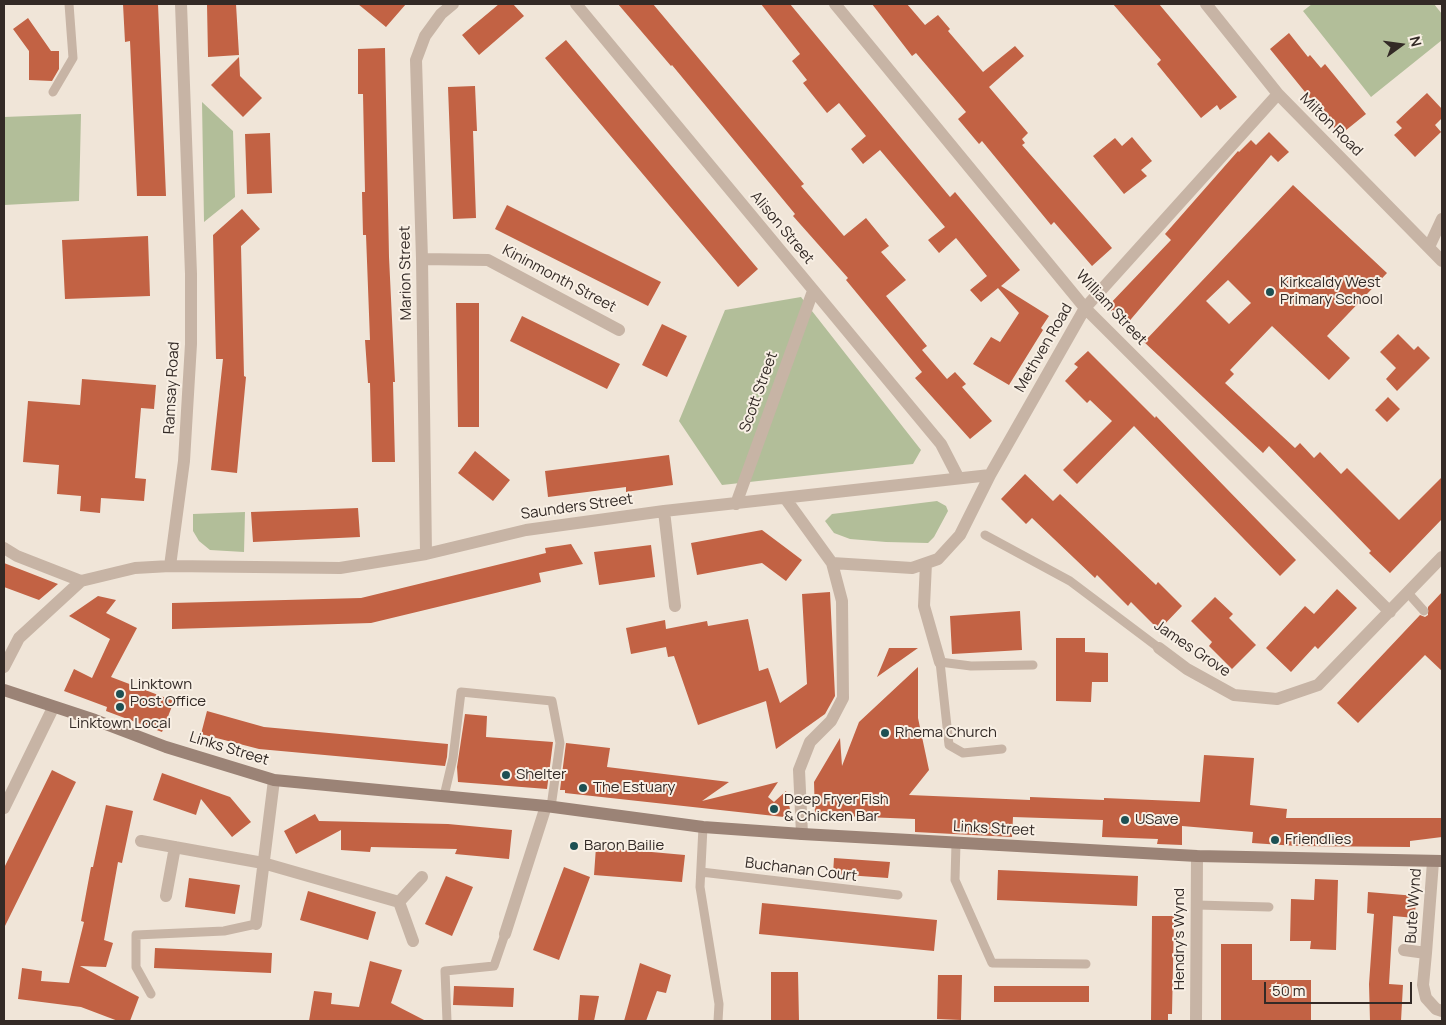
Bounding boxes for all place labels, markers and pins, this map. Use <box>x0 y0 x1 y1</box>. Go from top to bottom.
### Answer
place label: Kirkcaldy West Primary School <box>1280 274 1383 309</box>
marker: Kirkcaldy West Primary School <box>1264 286 1276 298</box>
place label: Linktown Post Office <box>130 676 206 711</box>
marker: Linktown Post Office <box>114 688 126 700</box>
marker: Linktown Local <box>114 701 126 713</box>
place label: Linktown Local <box>69 715 171 733</box>
place label: Rhema Church <box>895 724 997 742</box>
marker: Rhema Church <box>879 727 891 739</box>
place label: Shelter <box>516 766 566 784</box>
marker: Shelter <box>500 769 512 781</box>
place label: The Estuary <box>593 779 676 797</box>
marker: The Estuary <box>577 782 589 794</box>
place label: Deep Fryer Fish & Chicken Bar <box>784 791 889 826</box>
marker: Deep Fryer Fish & Chicken Bar <box>768 803 780 815</box>
place label: USave <box>1135 811 1178 829</box>
marker: USave <box>1119 814 1131 826</box>
place label: Friendlies <box>1285 831 1351 849</box>
marker: Friendlies <box>1269 834 1281 846</box>
place label: Baron Bailie <box>584 837 664 855</box>
marker: Baron Bailie <box>568 840 580 852</box>

